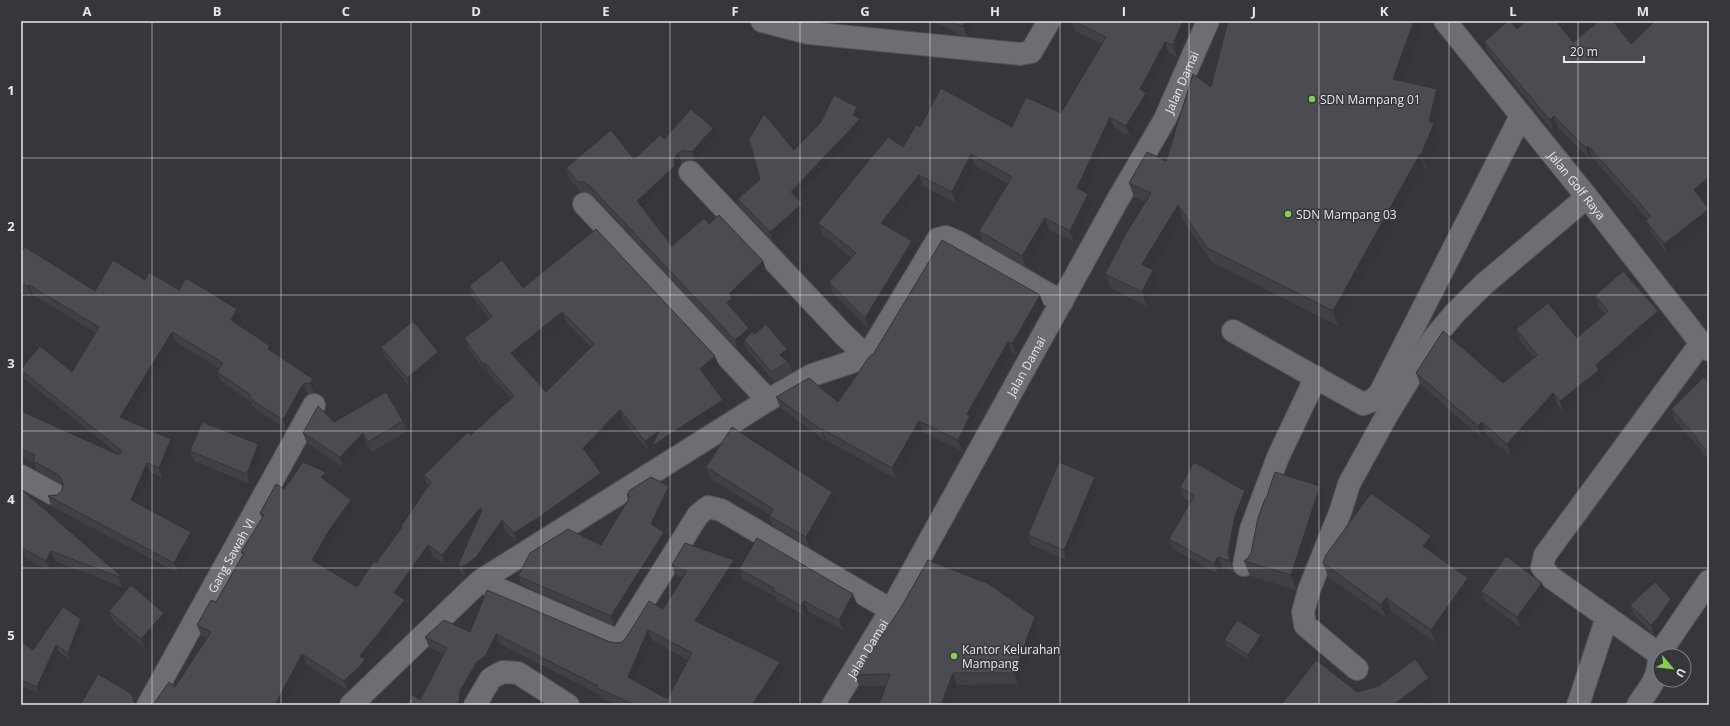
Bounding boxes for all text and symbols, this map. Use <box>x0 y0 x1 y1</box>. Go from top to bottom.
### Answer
text: A <box>83 2 92 20</box>
text: B <box>213 2 222 20</box>
text: C <box>342 2 350 20</box>
text: D <box>471 2 481 20</box>
text: E <box>602 2 610 20</box>
text: F <box>731 2 739 20</box>
text: G <box>860 2 870 20</box>
text: H <box>990 2 1000 20</box>
text: I <box>1122 2 1126 20</box>
text: J <box>1251 2 1256 20</box>
text: K <box>1380 2 1389 20</box>
text: L <box>1509 2 1517 20</box>
text: M <box>1637 2 1649 20</box>
scale bar <box>1564 38 1644 64</box>
text: 20 m <box>1570 43 1598 60</box>
street label: Jalan Damai <box>1160 48 1202 117</box>
text: 1 <box>7 81 15 99</box>
place label: SDN Mampang 01 <box>1320 91 1421 108</box>
marker: SDN Mampang 01 <box>1307 94 1317 104</box>
street label: Jalan Golf Raya <box>1544 147 1610 223</box>
place label: SDN Mampang 03 <box>1296 206 1397 223</box>
marker: SDN Mampang 03 <box>1283 209 1293 219</box>
text: 2 <box>7 217 15 235</box>
street label: Jalan Damai <box>1002 333 1049 400</box>
text: 3 <box>7 354 15 372</box>
text: 4 <box>7 490 15 508</box>
street label: Gang Sawah VI <box>203 515 258 596</box>
street label: Jalan Damai <box>842 616 892 682</box>
text: 5 <box>7 626 15 644</box>
place label: Kantor Kelurahan Mampang <box>962 641 1060 672</box>
north arrow <box>1652 648 1692 688</box>
marker: Kantor Kelurahan Mampang <box>949 651 959 661</box>
text: U <box>1673 666 1690 680</box>

